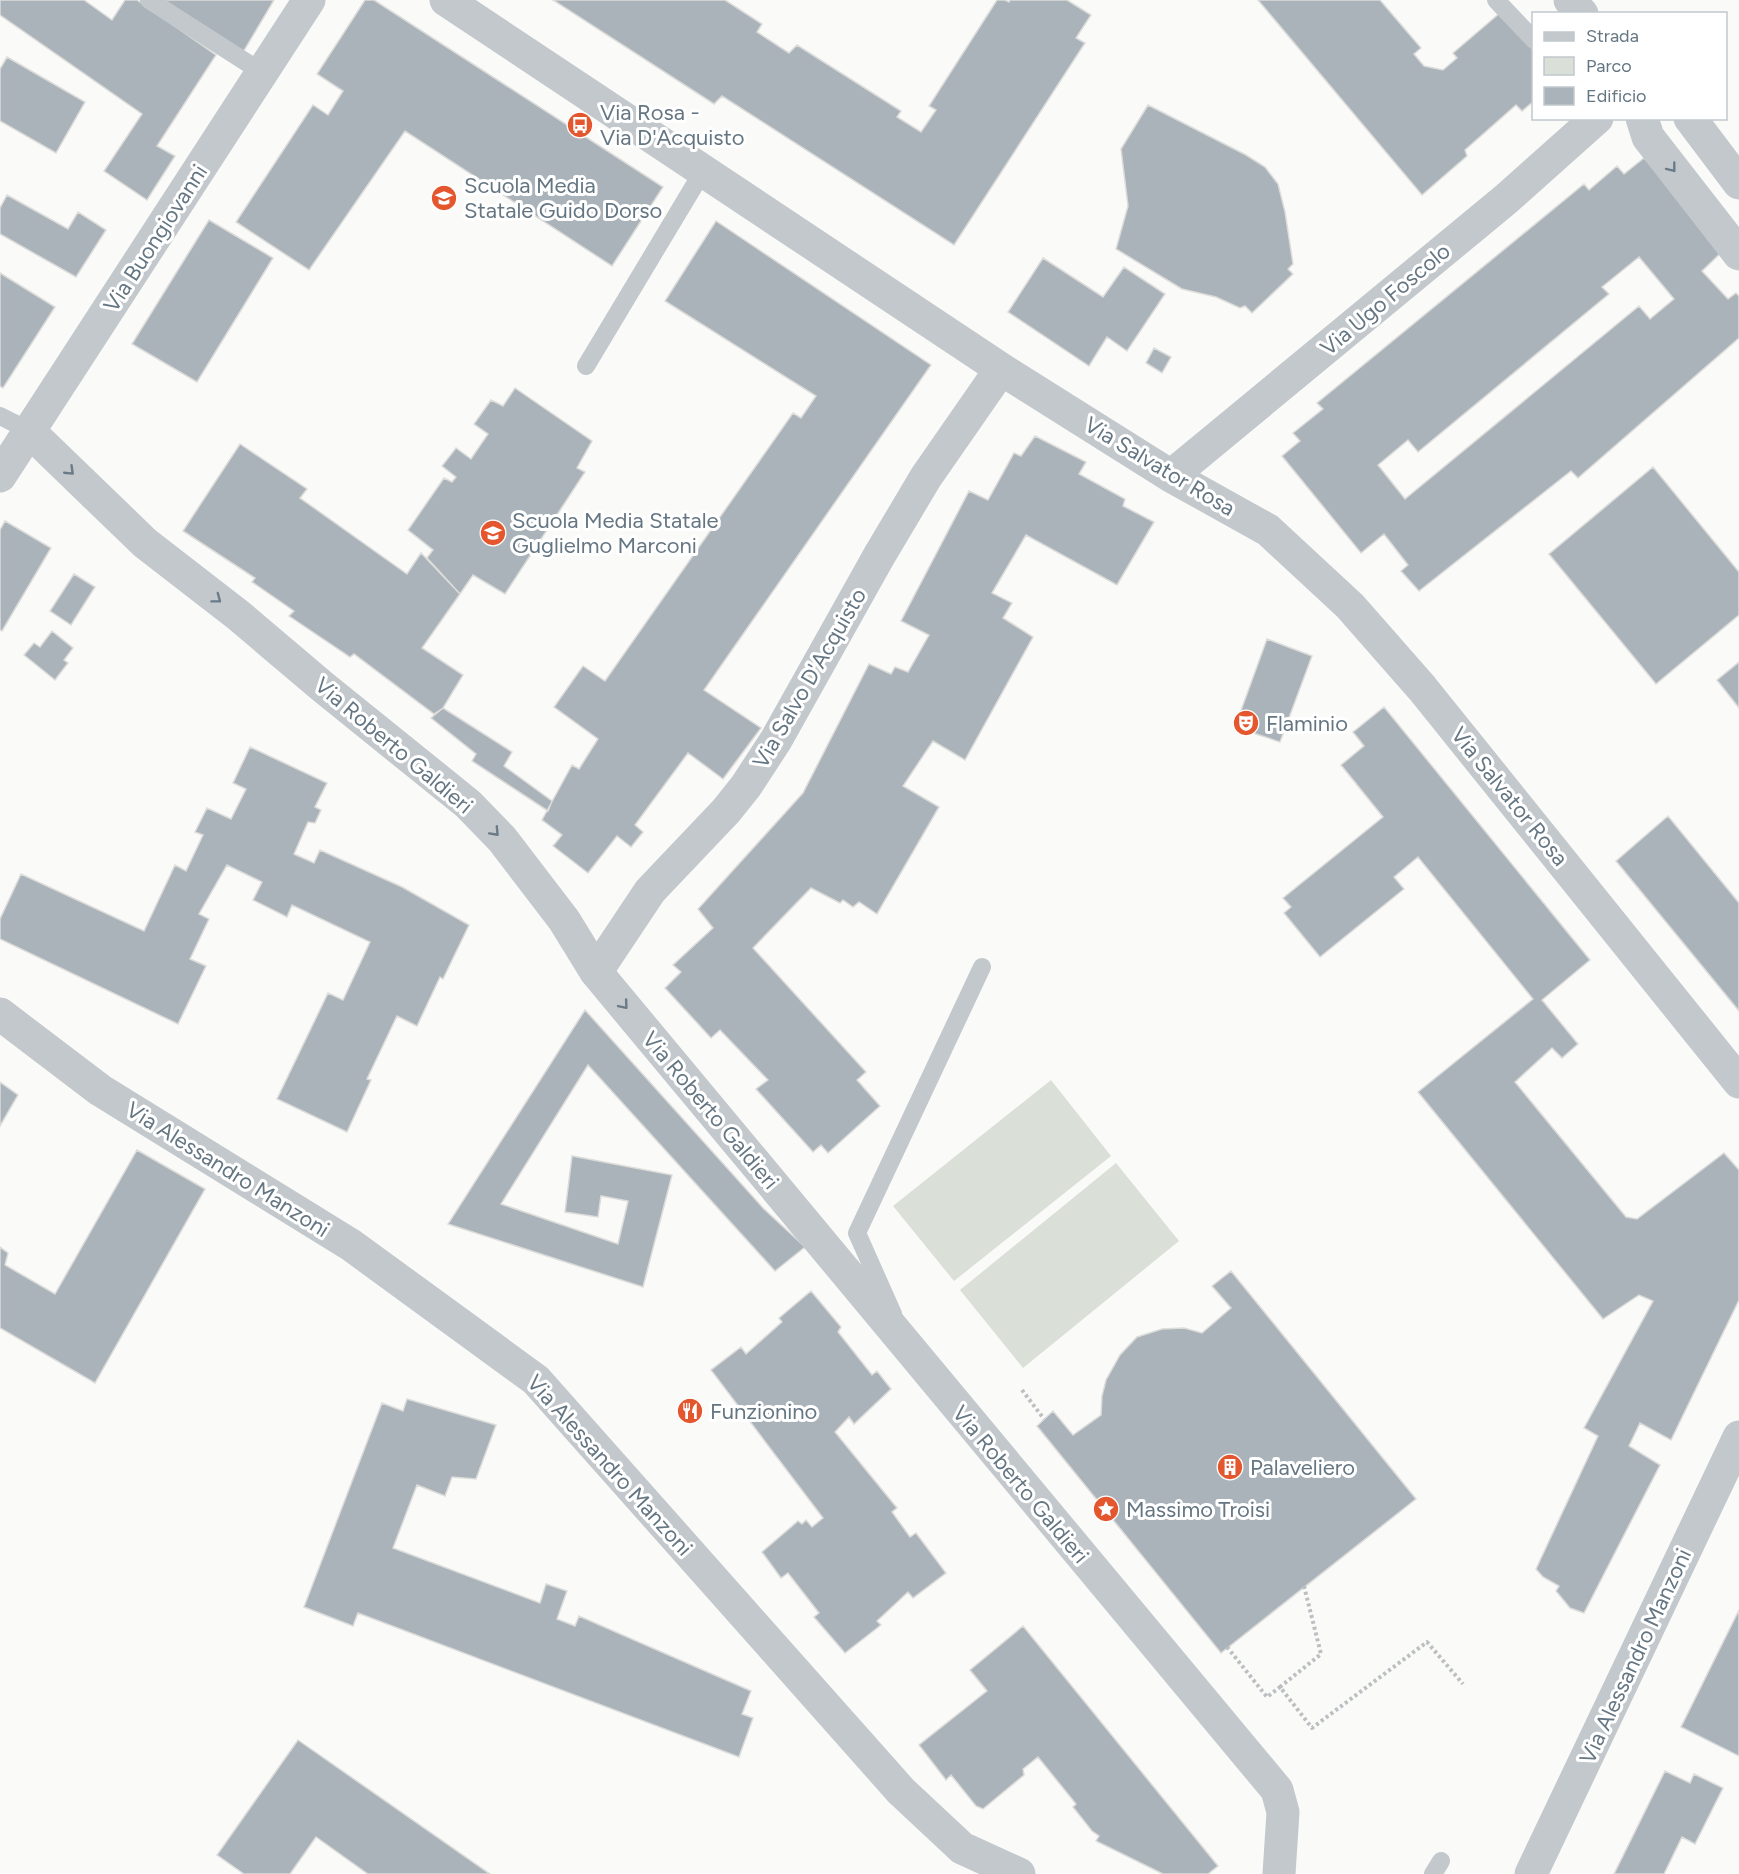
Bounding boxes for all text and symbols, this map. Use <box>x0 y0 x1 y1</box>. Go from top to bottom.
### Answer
legend <box>1532 12 1727 120</box>
text: Strada <box>1586 25 1639 47</box>
text: Parco <box>1586 55 1632 77</box>
text: Edificio <box>1586 85 1647 107</box>
place label: Via Rosa - Via D'Acquisto <box>600 99 745 151</box>
bus stop icon: Via Rosa - Via D'Acquisto <box>565 110 595 140</box>
street label: Via Buongiovanni <box>98 160 213 317</box>
one-way arrow <box>1664 161 1675 172</box>
place label: Scuola Media Statale Guido Dorso <box>464 172 662 224</box>
school or university icon: Scuola Media Statale Guido Dorso <box>429 183 459 213</box>
street label: Via Ugo Foscolo <box>1315 237 1456 361</box>
street label: Via Salvator Rosa <box>1080 411 1240 522</box>
one-way arrow <box>63 464 74 475</box>
place label: Scuola Media Statale Guglielmo Marconi <box>512 507 719 559</box>
school or university icon: Scuola Media Statale Guglielmo Marconi <box>478 518 508 548</box>
street label: Via Salvo D'Acquisto <box>747 583 872 773</box>
one-way arrow <box>210 591 221 602</box>
street label: Via Roberto Galdieri <box>309 672 478 819</box>
theatre icon: Flaminio <box>1231 708 1261 738</box>
place label: Flaminio <box>1266 710 1348 737</box>
street label: Via Salvator Rosa <box>1445 721 1574 871</box>
one-way arrow <box>488 825 499 836</box>
one-way arrow <box>616 998 627 1009</box>
street label: Via Roberto Galdieri <box>637 1026 784 1195</box>
street label: Via Alessandro Manzoni <box>121 1096 334 1243</box>
street label: Via Alessandro Manzoni <box>521 1369 698 1561</box>
restaurant icon: Funzionino <box>675 1396 705 1426</box>
place label: Funzionino <box>710 1398 817 1425</box>
street label: Via Roberto Galdieri <box>947 1400 1094 1569</box>
building icon: Palaveliero <box>1215 1452 1245 1482</box>
place label: Palaveliero <box>1250 1454 1355 1481</box>
place icon: Massimo Troisi <box>1091 1494 1121 1524</box>
place label: Massimo Troisi <box>1126 1496 1270 1523</box>
street label: Via Alessandro Manzoni <box>1574 1544 1697 1768</box>

